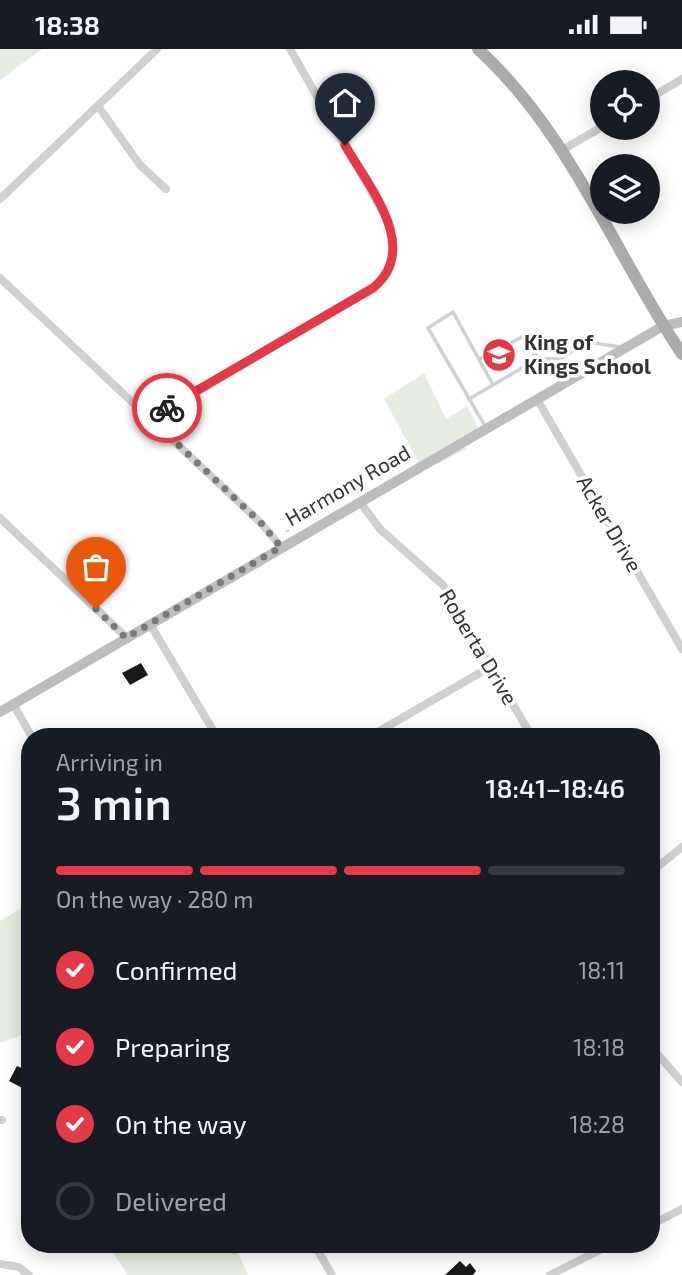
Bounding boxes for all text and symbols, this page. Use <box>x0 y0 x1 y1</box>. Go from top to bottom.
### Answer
text: 18:38 <box>35 9 100 40</box>
map controls <box>590 70 660 224</box>
button: locate <box>590 70 660 140</box>
pin <box>315 73 375 145</box>
icon: home <box>326 84 364 122</box>
button: layers <box>590 154 660 224</box>
place label: King of Kings School <box>524 329 651 378</box>
school or university icon: King of Kings School <box>480 336 518 374</box>
courier <box>132 373 202 443</box>
icon: bike <box>148 389 186 427</box>
street label: Harmony Road <box>280 439 414 531</box>
street label: Acker Drive <box>573 470 648 576</box>
pin <box>66 537 126 609</box>
icon: bag <box>77 548 115 586</box>
street label: Roberta Drive <box>435 584 524 709</box>
text: Arriving in <box>56 748 163 776</box>
text: 18:41–18:46 <box>486 772 625 803</box>
text: 3 min <box>56 774 172 829</box>
text: On the way · 280 m <box>56 885 253 913</box>
icon: check <box>56 951 94 989</box>
text: Confirmed <box>115 954 238 985</box>
text: 18:11 <box>578 956 625 984</box>
icon: check <box>56 1028 94 1066</box>
text: Preparing <box>115 1031 230 1062</box>
text: 18:18 <box>573 1033 625 1061</box>
icon: check <box>56 1105 94 1143</box>
text: On the way <box>115 1108 246 1139</box>
text: 18:28 <box>570 1110 625 1138</box>
text: Delivered <box>115 1185 227 1216</box>

